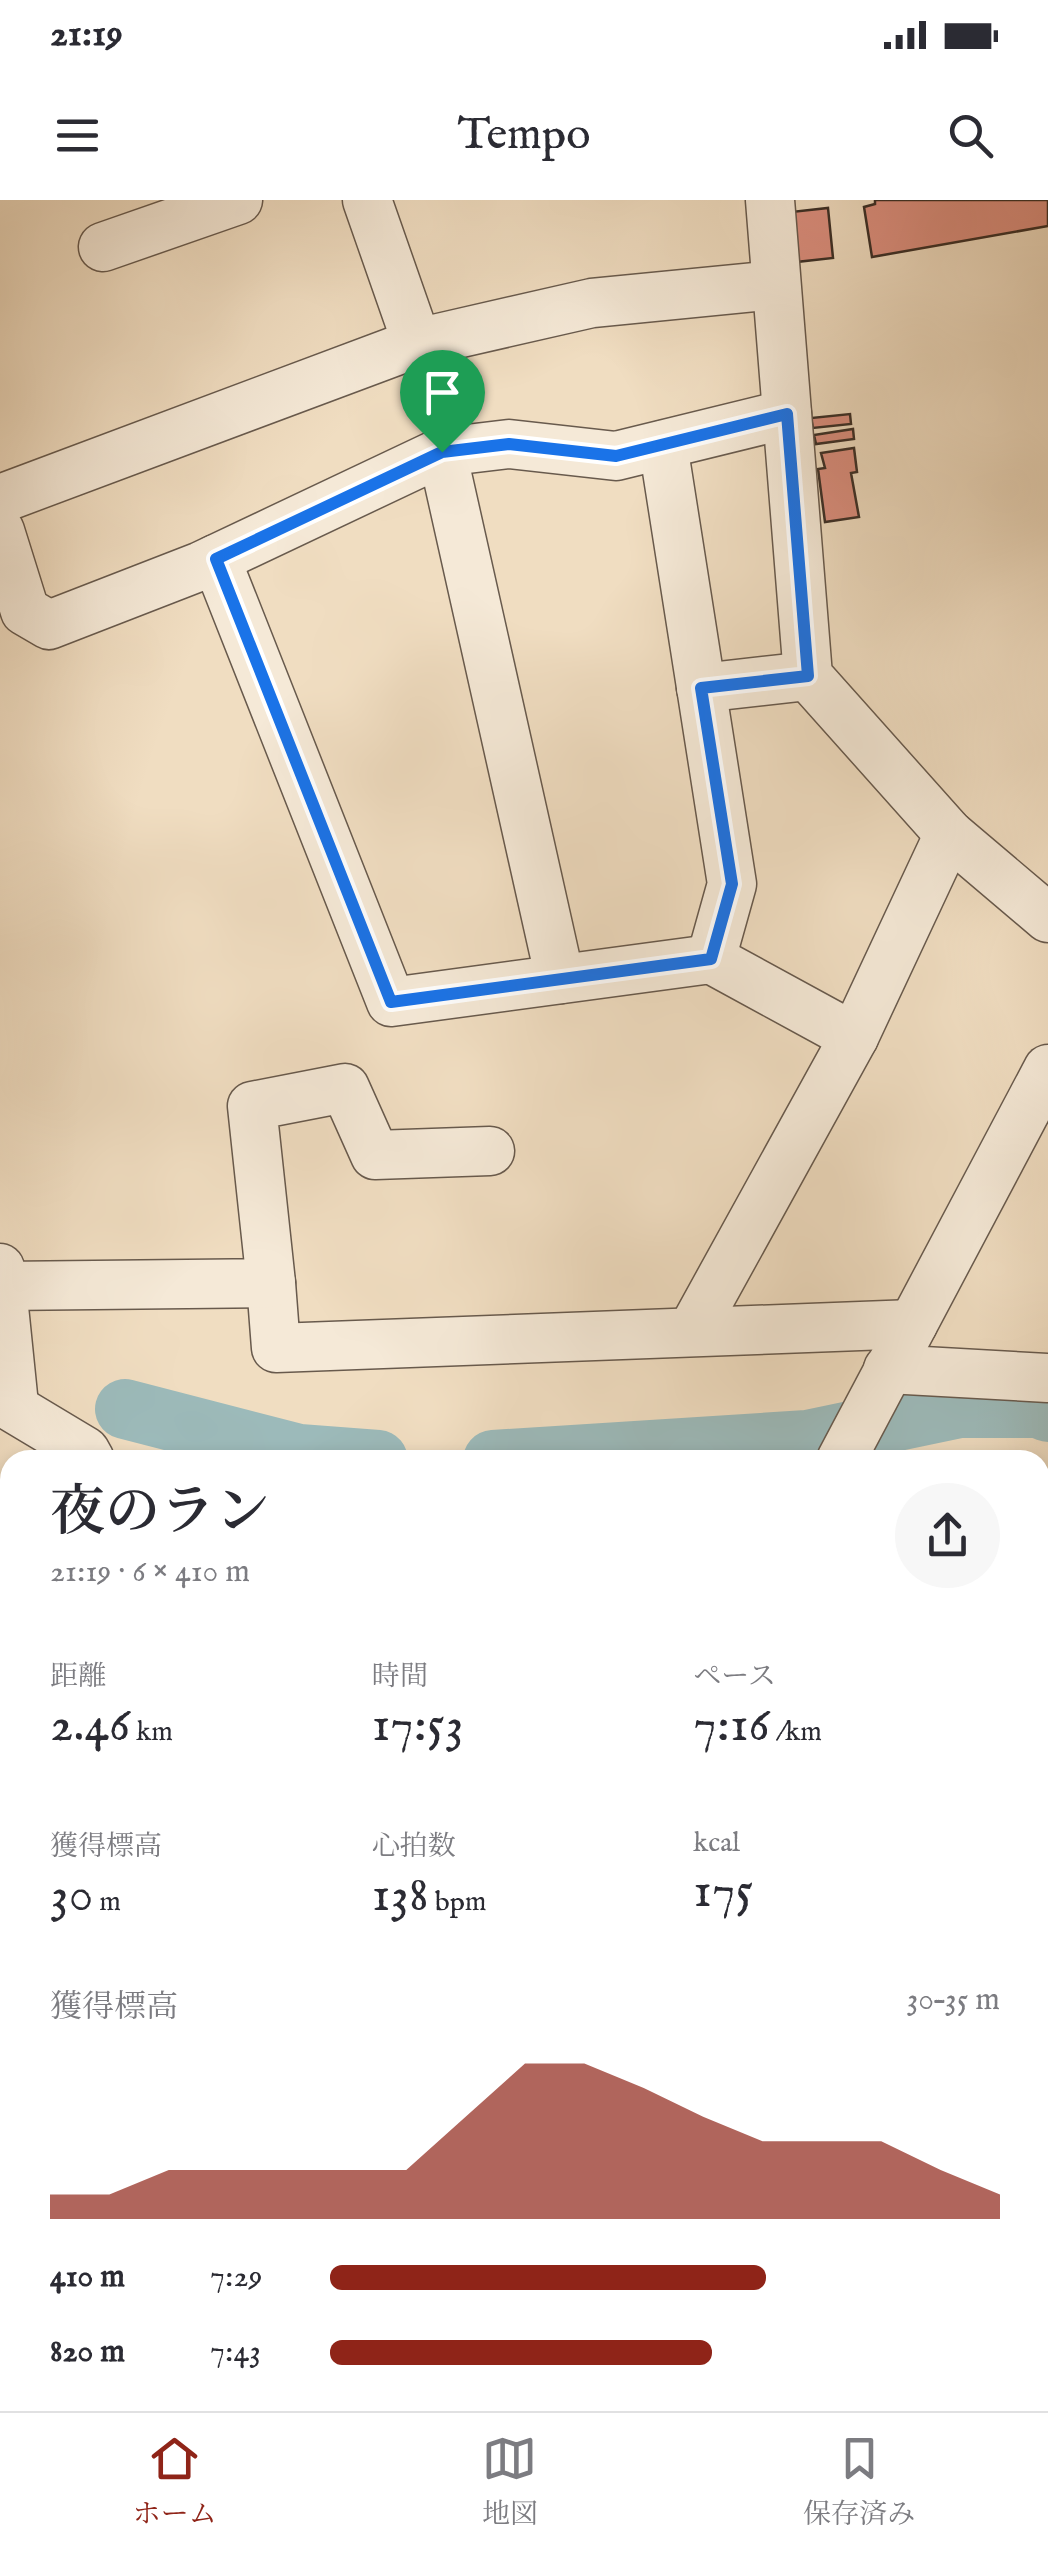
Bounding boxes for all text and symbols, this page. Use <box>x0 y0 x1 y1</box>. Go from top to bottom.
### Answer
text: 21:19 <box>50 11 123 59</box>
text: Tempo <box>458 107 590 164</box>
icon: menu <box>50 108 105 163</box>
icon: search <box>943 108 998 163</box>
pin <box>400 350 485 453</box>
icon: arrive <box>415 365 470 420</box>
text: 夜のラン <box>50 1479 270 1549</box>
button: share <box>895 1483 1000 1588</box>
text: 21:19 · 6 × 410 m <box>50 1552 250 1593</box>
text: 距離 <box>50 1660 106 1695</box>
text: 時間 <box>372 1660 428 1695</box>
text: ペース <box>693 1660 776 1695</box>
text: 2.46 <box>50 1695 130 1758</box>
text: 17:53 <box>372 1695 464 1758</box>
text: 7:16 <box>693 1695 770 1758</box>
text: km <box>130 1715 173 1750</box>
text: /km <box>770 1715 822 1750</box>
text: kcal <box>693 1826 740 1861</box>
text: 獲得標高 <box>50 1830 162 1865</box>
text: 心拍数 <box>372 1830 456 1865</box>
text: 175 <box>693 1861 753 1924</box>
text: 30 <box>50 1865 93 1928</box>
text: 138 <box>372 1865 429 1928</box>
text: m <box>93 1885 121 1920</box>
text: bpm <box>429 1885 486 1920</box>
text: 30–35 m <box>906 1980 1000 2021</box>
text: 獲得標高 <box>50 1988 178 2029</box>
text: 410 m <box>50 2257 125 2298</box>
text: 7:29 <box>210 2257 262 2298</box>
text: 820 m <box>50 2332 125 2373</box>
text: 7:43 <box>210 2332 261 2373</box>
tab: ホーム <box>133 2431 217 2533</box>
tab: 地図 <box>482 2431 538 2533</box>
tab: 保存済み <box>803 2431 915 2533</box>

